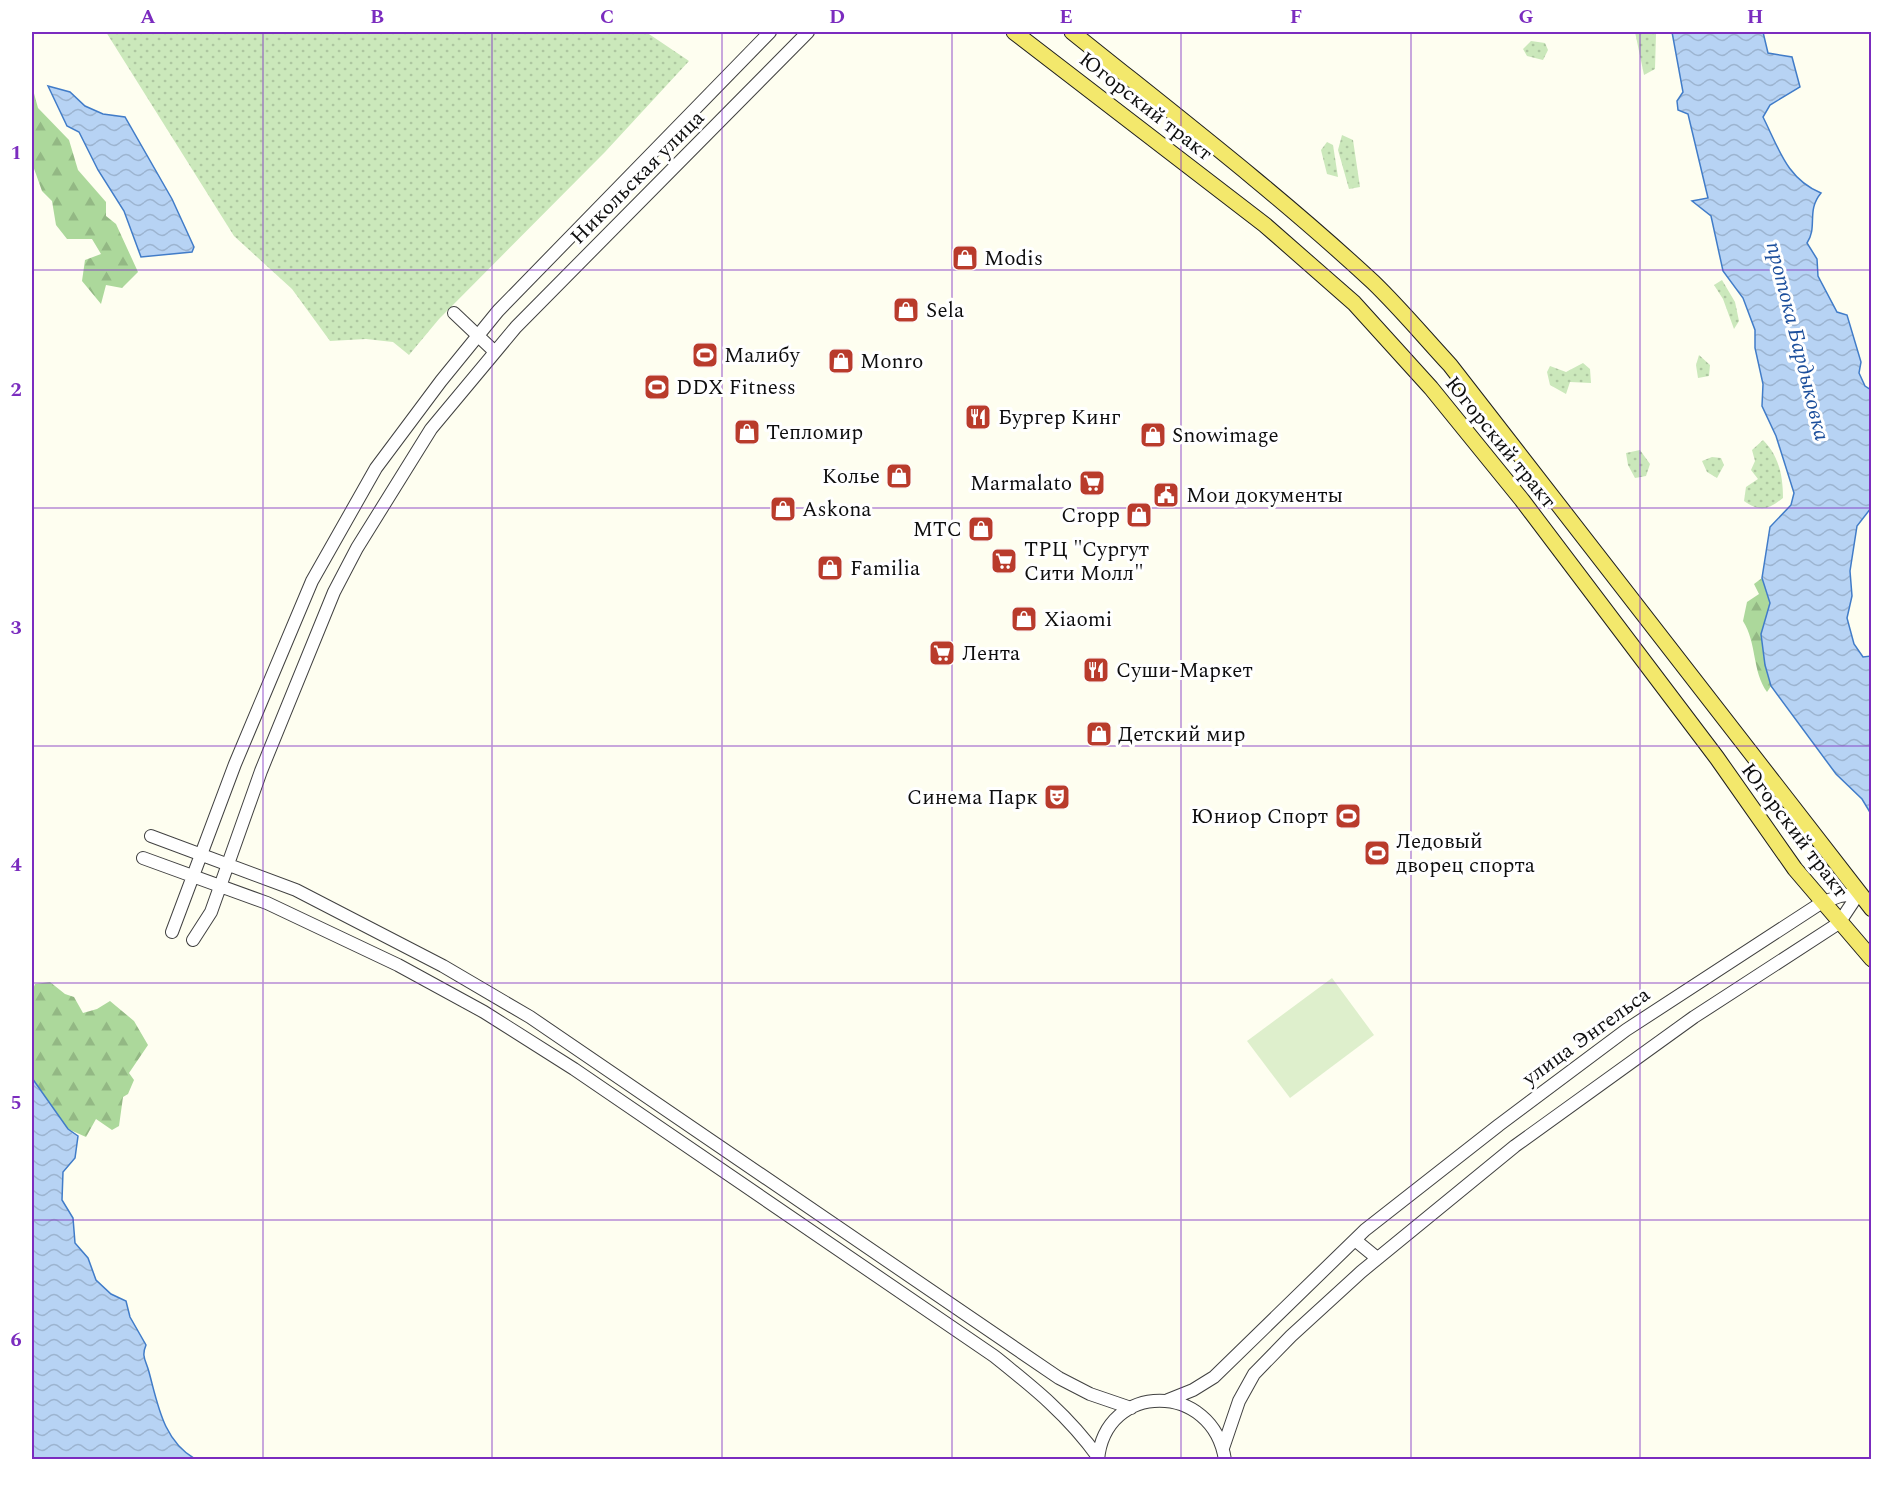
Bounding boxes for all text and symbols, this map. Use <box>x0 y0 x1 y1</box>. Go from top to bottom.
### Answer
text: A <box>140 2 156 32</box>
text: B <box>370 2 384 32</box>
text: C <box>600 2 614 32</box>
text: D <box>829 2 845 32</box>
text: E <box>1059 2 1073 32</box>
text: F <box>1290 2 1302 32</box>
text: G <box>1518 2 1534 32</box>
text: H <box>1747 2 1763 32</box>
street label: Югорский тракт <box>1072 44 1219 169</box>
street label: Никольская улица <box>563 103 713 252</box>
text: 1 <box>10 138 22 168</box>
water label: протока Бардыковка <box>1757 238 1838 444</box>
shop icon: Modis <box>950 243 980 273</box>
place label: Modis <box>984 243 1043 275</box>
shop icon: Sela <box>891 295 921 325</box>
place label: Sela <box>926 295 965 327</box>
sports icon: Малибу <box>690 340 720 370</box>
place label: Малибу <box>724 340 801 372</box>
shop icon: Monro <box>826 346 856 376</box>
place label: Monro <box>860 346 923 378</box>
street label: Югорский тракт <box>1437 370 1564 516</box>
sports icon: DDX Fitness <box>642 372 672 402</box>
place label: DDX Fitness <box>676 372 796 404</box>
text: 2 <box>10 375 22 405</box>
restaurant icon: Бургер Кинг <box>963 402 993 432</box>
place label: Бургер Кинг <box>998 402 1121 434</box>
shop icon: Тепломир <box>732 417 762 447</box>
place label: Тепломир <box>766 417 863 449</box>
shop icon: Snowimage <box>1138 420 1168 450</box>
place label: Snowimage <box>1172 420 1279 452</box>
place label: Колье <box>822 461 880 493</box>
shop icon: Колье <box>884 461 914 491</box>
place label: Marmalato <box>970 468 1072 500</box>
supermarket icon: Marmalato <box>1077 468 1107 498</box>
public building icon: Мои документы <box>1151 480 1181 510</box>
place label: Мои документы <box>1186 480 1343 512</box>
shop icon: Askona <box>768 494 798 524</box>
place label: Askona <box>802 494 872 526</box>
place label: Cropp <box>1061 500 1120 532</box>
shop icon: Cropp <box>1124 500 1154 530</box>
place label: МТС <box>913 514 962 546</box>
shop icon: МТС <box>966 514 996 544</box>
place label: ТРЦ "Сургут Сити Молл" <box>1024 534 1149 590</box>
supermarket icon: ТРЦ "Сургут Сити Молл" <box>989 546 1019 576</box>
shop icon: Familia <box>815 553 845 583</box>
place label: Familia <box>850 553 921 585</box>
shop icon: Xiaomi <box>1009 604 1039 634</box>
place label: Xiaomi <box>1044 604 1112 636</box>
text: 3 <box>10 613 22 643</box>
supermarket icon: Лента <box>927 638 957 668</box>
place label: Лента <box>962 638 1021 670</box>
restaurant icon: Суши-Маркет <box>1081 655 1111 685</box>
place label: Суши-Маркет <box>1116 655 1253 687</box>
shop icon: Детский мир <box>1084 719 1114 749</box>
place label: Детский мир <box>1118 719 1245 751</box>
street label: Югорский тракт <box>1733 756 1856 905</box>
place label: Синема Парк <box>907 782 1038 814</box>
theatre icon: Синема Парк <box>1042 782 1072 812</box>
place label: Юниор Спорт <box>1191 801 1328 833</box>
sports icon: Юниор Спорт <box>1333 801 1363 831</box>
place label: Ледовый дворец спорта <box>1396 826 1536 882</box>
sports icon: Ледовый дворец спорта <box>1362 838 1392 868</box>
text: 4 <box>10 850 22 880</box>
street label: улица Энгельса <box>1515 979 1658 1095</box>
text: 5 <box>10 1088 22 1118</box>
text: 6 <box>10 1325 22 1355</box>

